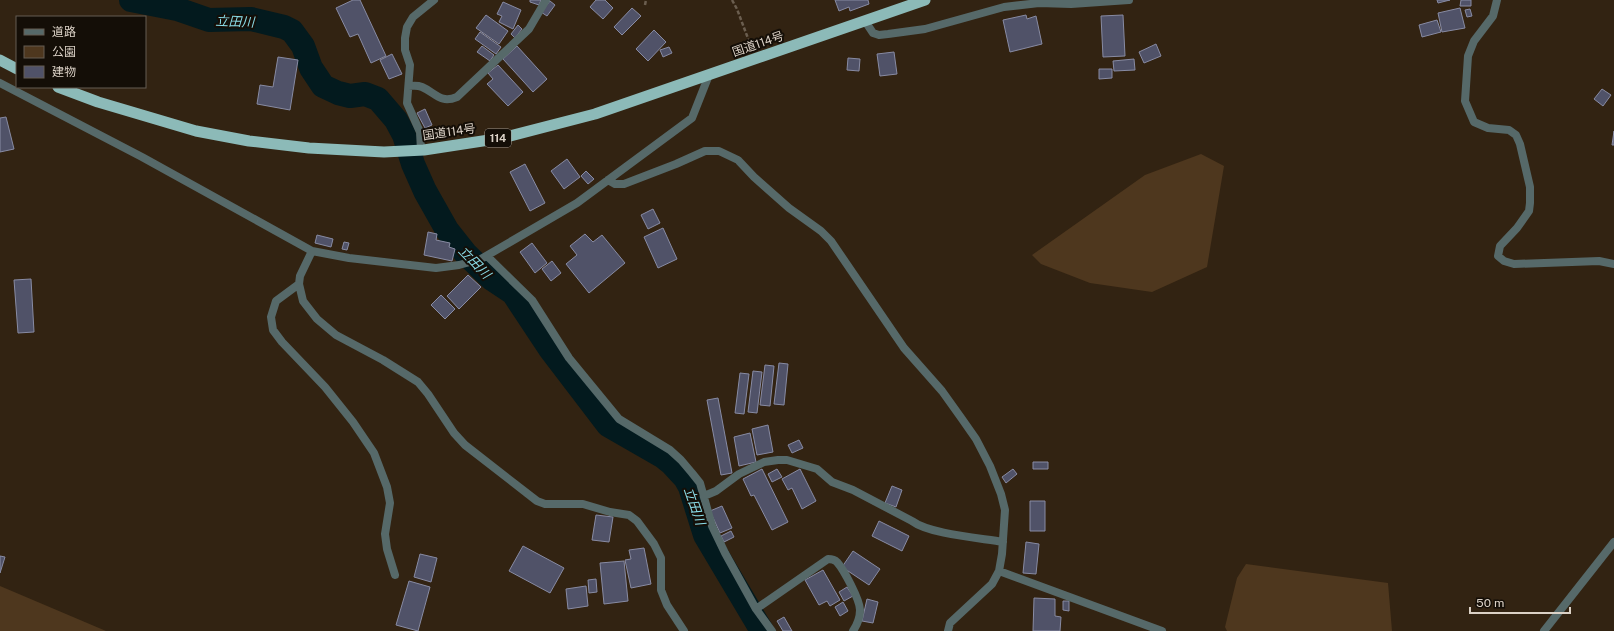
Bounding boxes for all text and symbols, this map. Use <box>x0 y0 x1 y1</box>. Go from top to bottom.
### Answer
water label: 立田川 <box>215 13 257 30</box>
legend <box>16 16 146 88</box>
text: 道路 <box>52 25 76 39</box>
street label: 国道114号 <box>731 29 785 59</box>
text: 公園 <box>52 45 76 59</box>
text: 建物 <box>52 65 76 79</box>
street label: 国道114号 <box>422 121 476 143</box>
road number: 114 <box>485 129 511 147</box>
water label: 立田川 <box>456 243 495 283</box>
water label: 立田川 <box>681 485 709 529</box>
scale bar <box>1470 589 1570 615</box>
text: 50 m <box>1476 596 1504 610</box>

